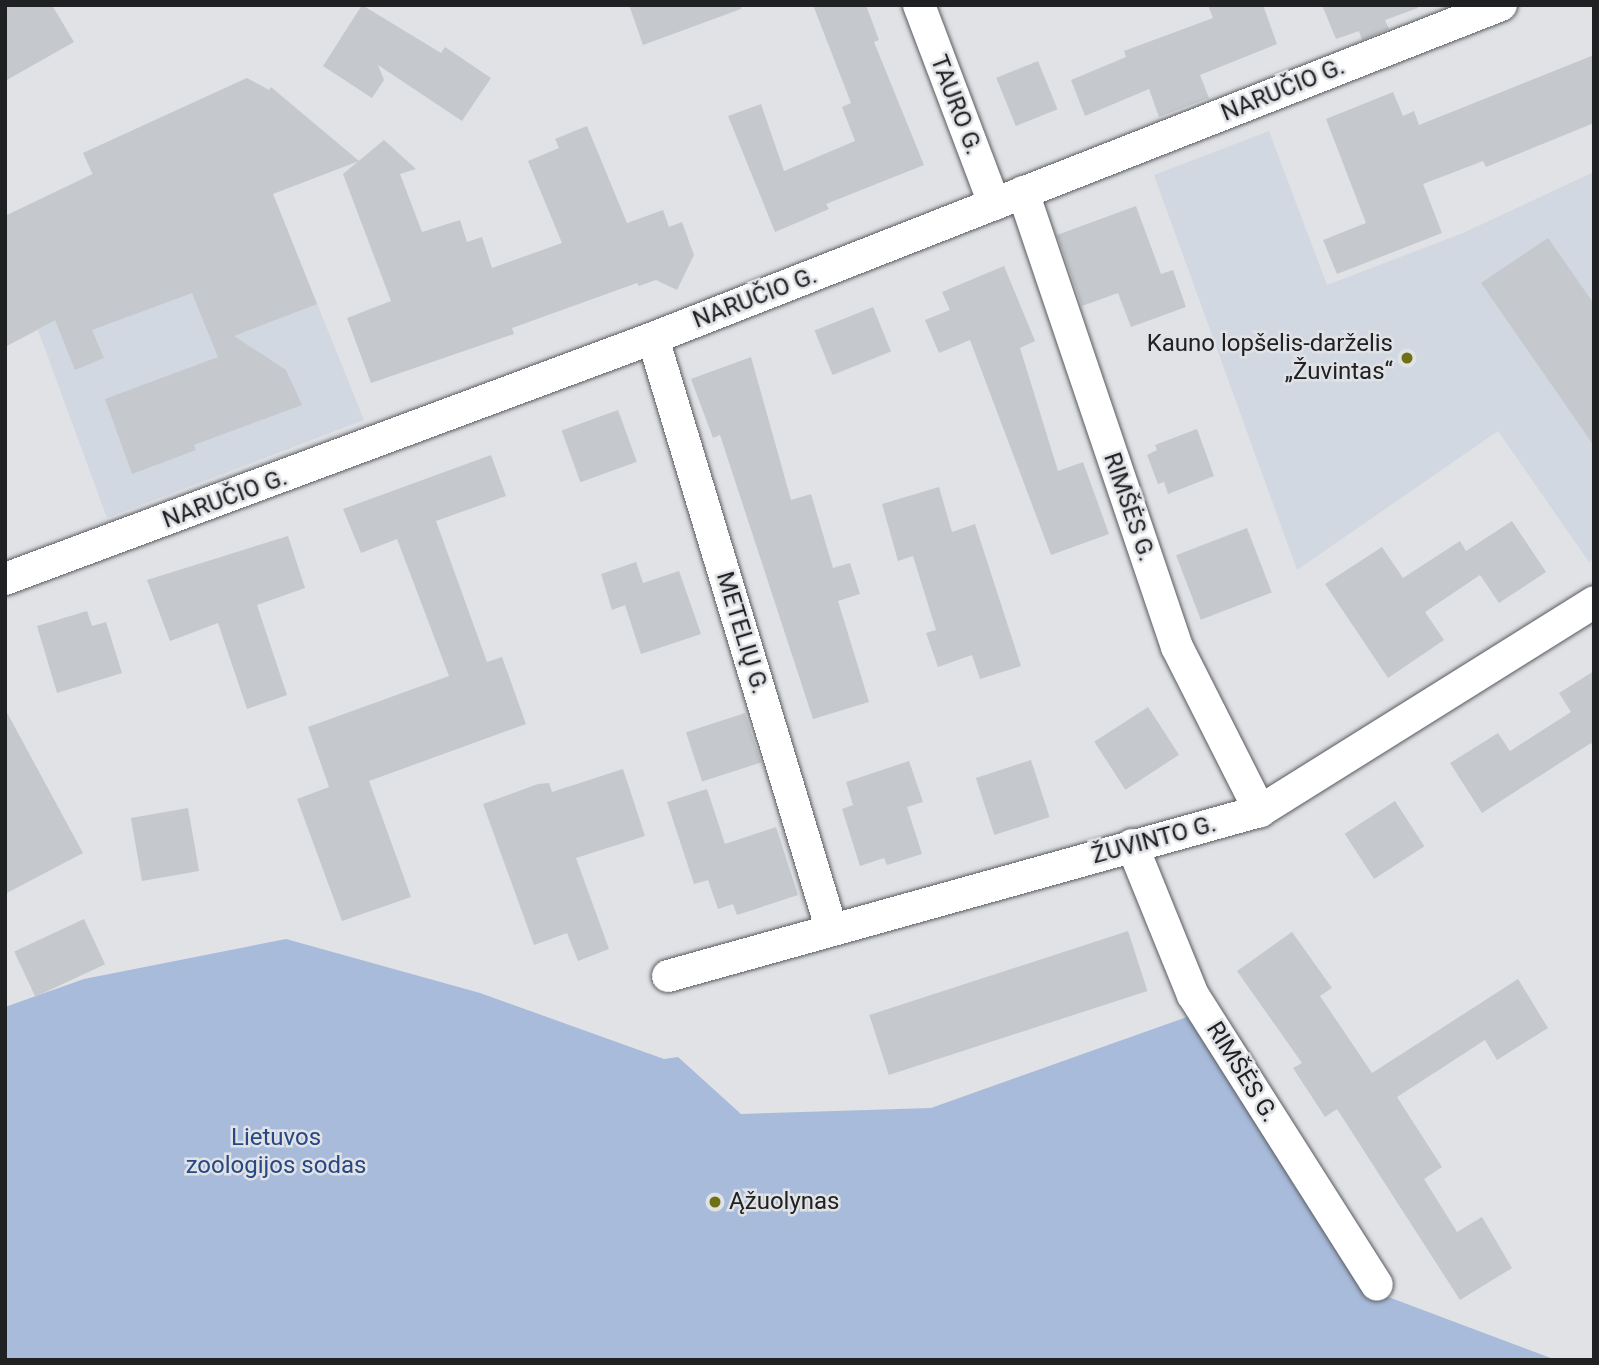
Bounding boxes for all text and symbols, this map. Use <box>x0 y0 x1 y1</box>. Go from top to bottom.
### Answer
street label: TAURO G. <box>924 51 988 159</box>
street label: NARUČIO G. <box>1217 52 1349 128</box>
street label: NARUČIO G. <box>689 261 821 335</box>
place label: Kauno lopšelis-darželis „Žuvintas“ <box>1147 330 1393 386</box>
marker: Kauno lopšelis-darželis „Žuvintas“ <box>1399 350 1415 366</box>
street label: RIMŠĖS G. <box>1097 449 1161 565</box>
street label: NARUČIO G. <box>159 463 291 535</box>
street label: METELIŲ G. <box>710 568 774 698</box>
street label: ŽUVINTO G. <box>1089 810 1219 870</box>
street label: RIMŠĖS G. <box>1200 1016 1284 1128</box>
park label: Lietuvos zoologijos sodas <box>186 1124 366 1180</box>
place label: Ąžuolynas <box>729 1188 840 1216</box>
marker: Ąžuolynas <box>707 1194 723 1210</box>

